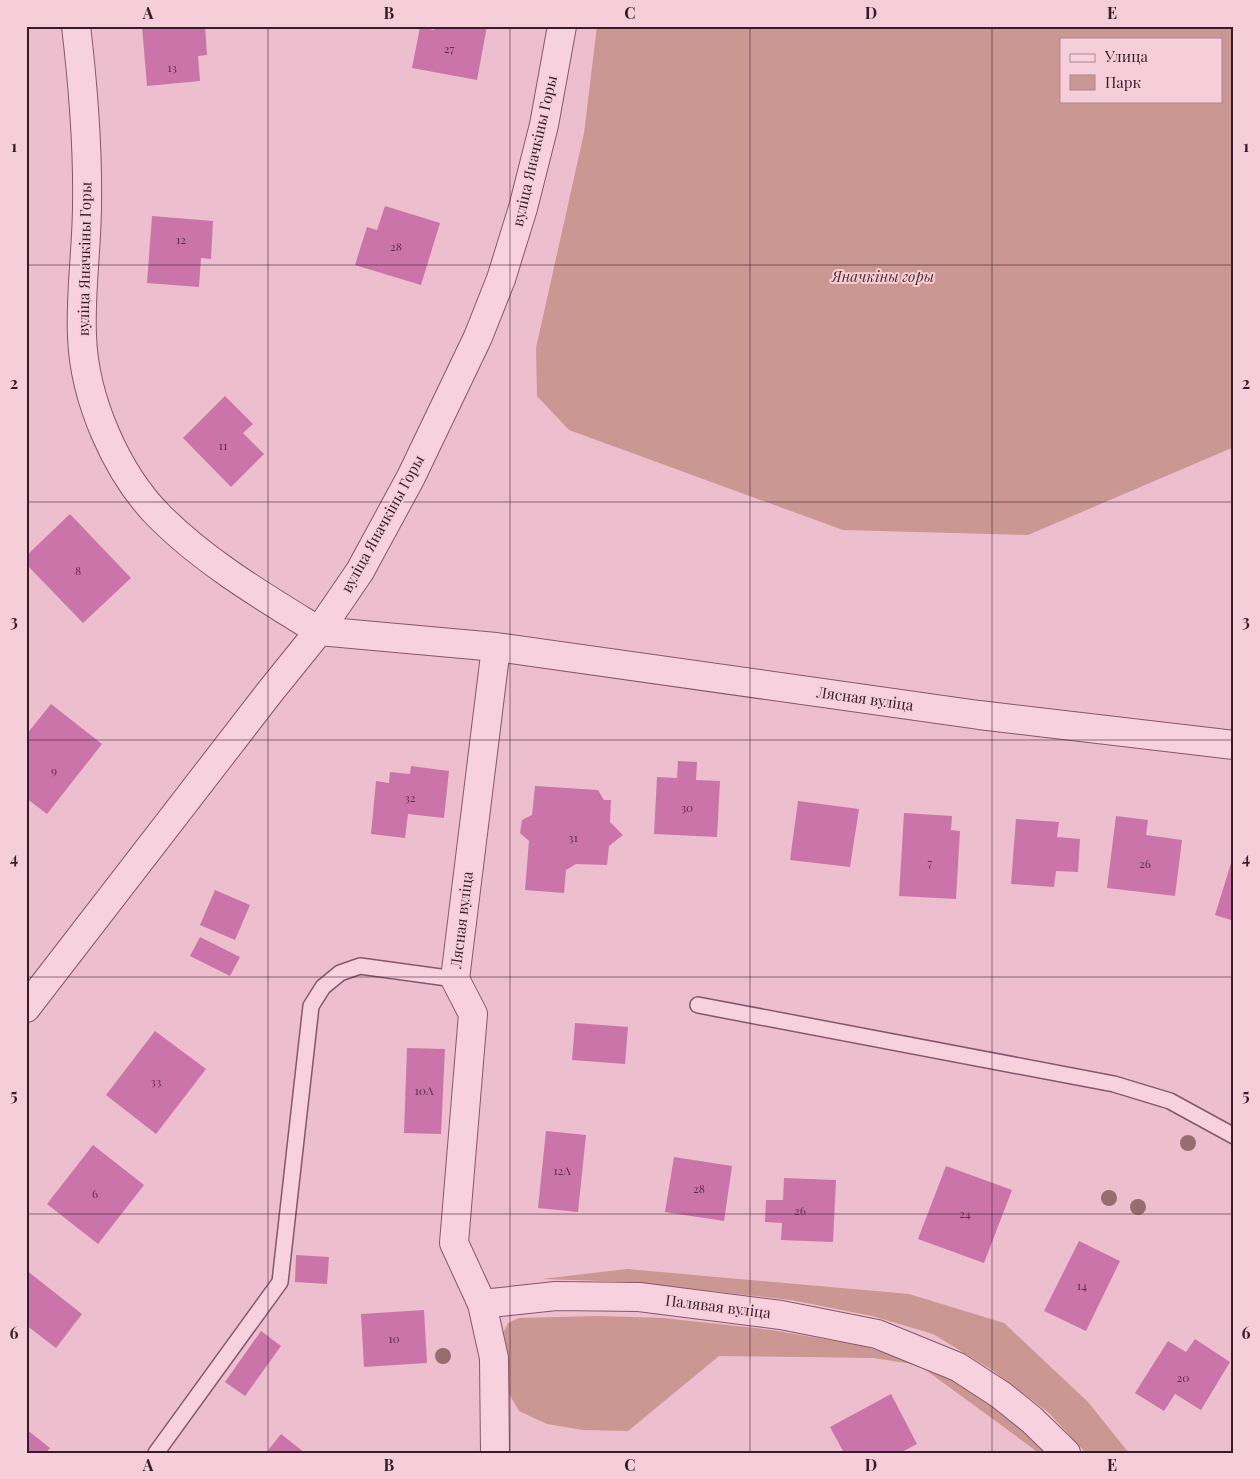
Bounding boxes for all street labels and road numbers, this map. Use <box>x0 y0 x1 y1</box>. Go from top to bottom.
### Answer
street label: вуліца Яначкіны Горы <box>507 73 561 228</box>
street label: вуліца Яначкіны Горы <box>73 182 95 336</box>
street label: вуліца Яначкіны Горы <box>336 451 428 596</box>
street label: Лясная вуліца <box>814 681 915 715</box>
street label: Лясная вуліца <box>445 870 477 971</box>
street label: Палявая вуліца <box>664 1290 773 1322</box>

